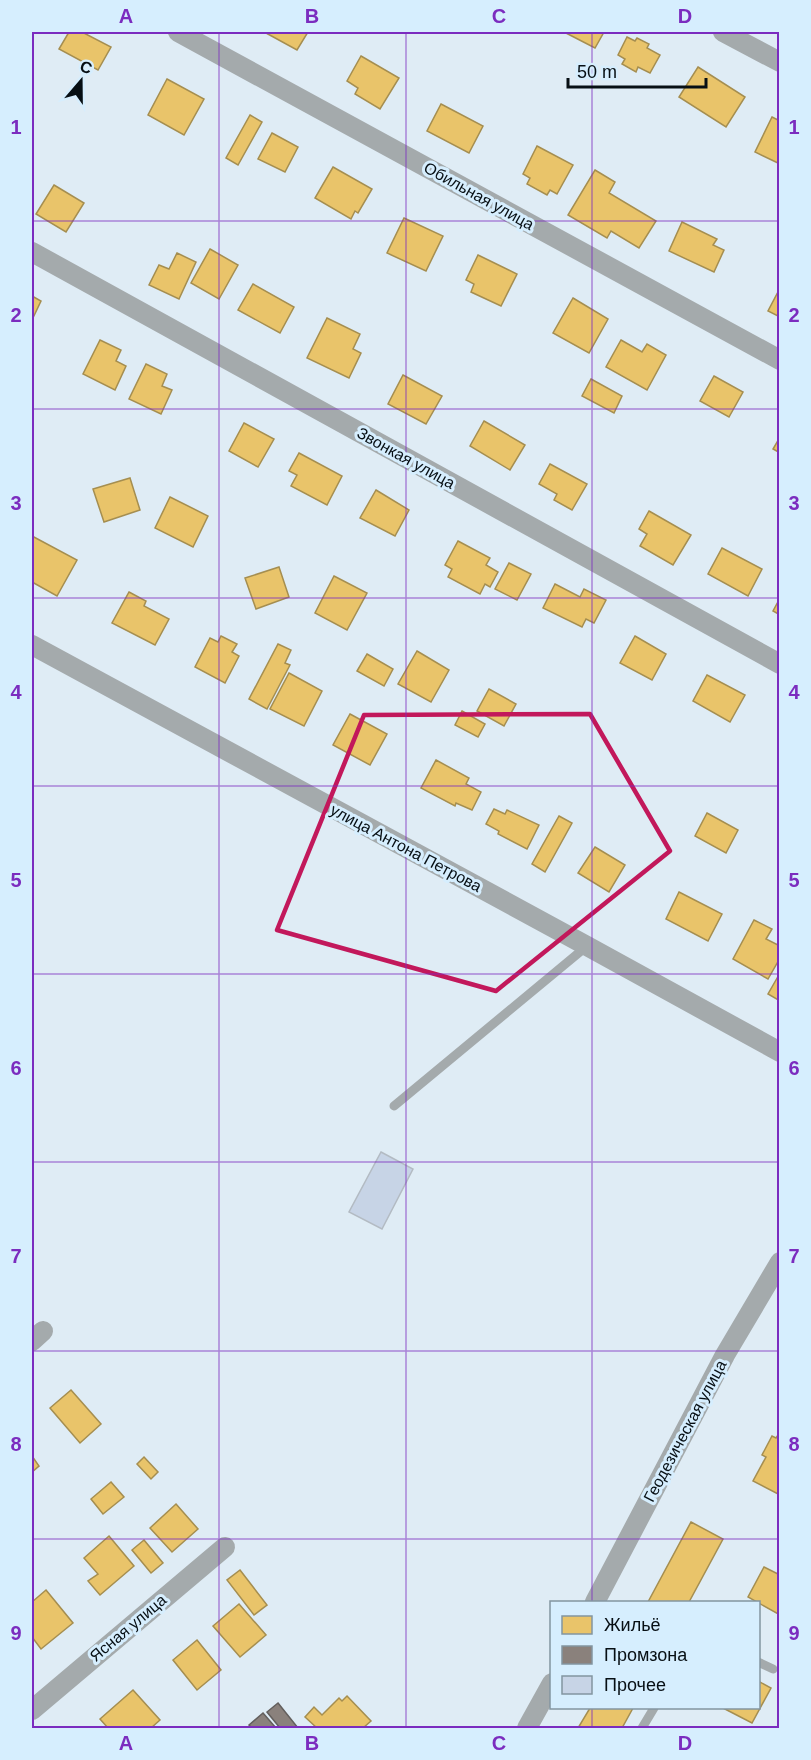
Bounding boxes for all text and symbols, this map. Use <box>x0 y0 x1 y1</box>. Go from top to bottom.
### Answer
text: A <box>119 5 133 27</box>
text: B <box>305 5 319 27</box>
text: C <box>492 5 506 27</box>
text: D <box>678 5 692 27</box>
north arrow <box>51 51 111 111</box>
scale bar <box>568 51 706 89</box>
text: С <box>78 57 95 77</box>
text: 50 m <box>577 62 617 82</box>
text: 1 <box>10 116 22 138</box>
text: 1 <box>788 116 800 138</box>
street label: Обильная улица <box>421 159 537 233</box>
text: 2 <box>10 304 22 326</box>
text: 2 <box>788 304 800 326</box>
street label: Звонкая улица <box>354 424 458 492</box>
text: 3 <box>10 492 22 514</box>
text: 3 <box>788 492 800 514</box>
text: 4 <box>10 681 22 703</box>
text: 4 <box>788 681 800 703</box>
street label: улица Антона Петрова <box>328 801 484 895</box>
text: 5 <box>10 869 22 891</box>
text: 5 <box>788 869 800 891</box>
text: 6 <box>10 1057 22 1079</box>
text: 6 <box>788 1057 800 1079</box>
text: 7 <box>10 1245 22 1267</box>
text: 7 <box>788 1245 800 1267</box>
street label: Геодезическая улица <box>640 1357 730 1505</box>
text: 8 <box>10 1433 22 1455</box>
text: 8 <box>788 1433 800 1455</box>
street label: Ясная улица <box>86 1591 170 1665</box>
legend <box>550 1601 760 1709</box>
text: Жильё <box>604 1615 661 1635</box>
text: 9 <box>10 1622 22 1644</box>
text: 9 <box>788 1622 800 1644</box>
text: Промзона <box>604 1645 688 1665</box>
text: Прочее <box>604 1675 666 1695</box>
text: A <box>119 1732 133 1754</box>
text: B <box>305 1732 319 1754</box>
text: C <box>492 1732 506 1754</box>
text: D <box>678 1732 692 1754</box>

